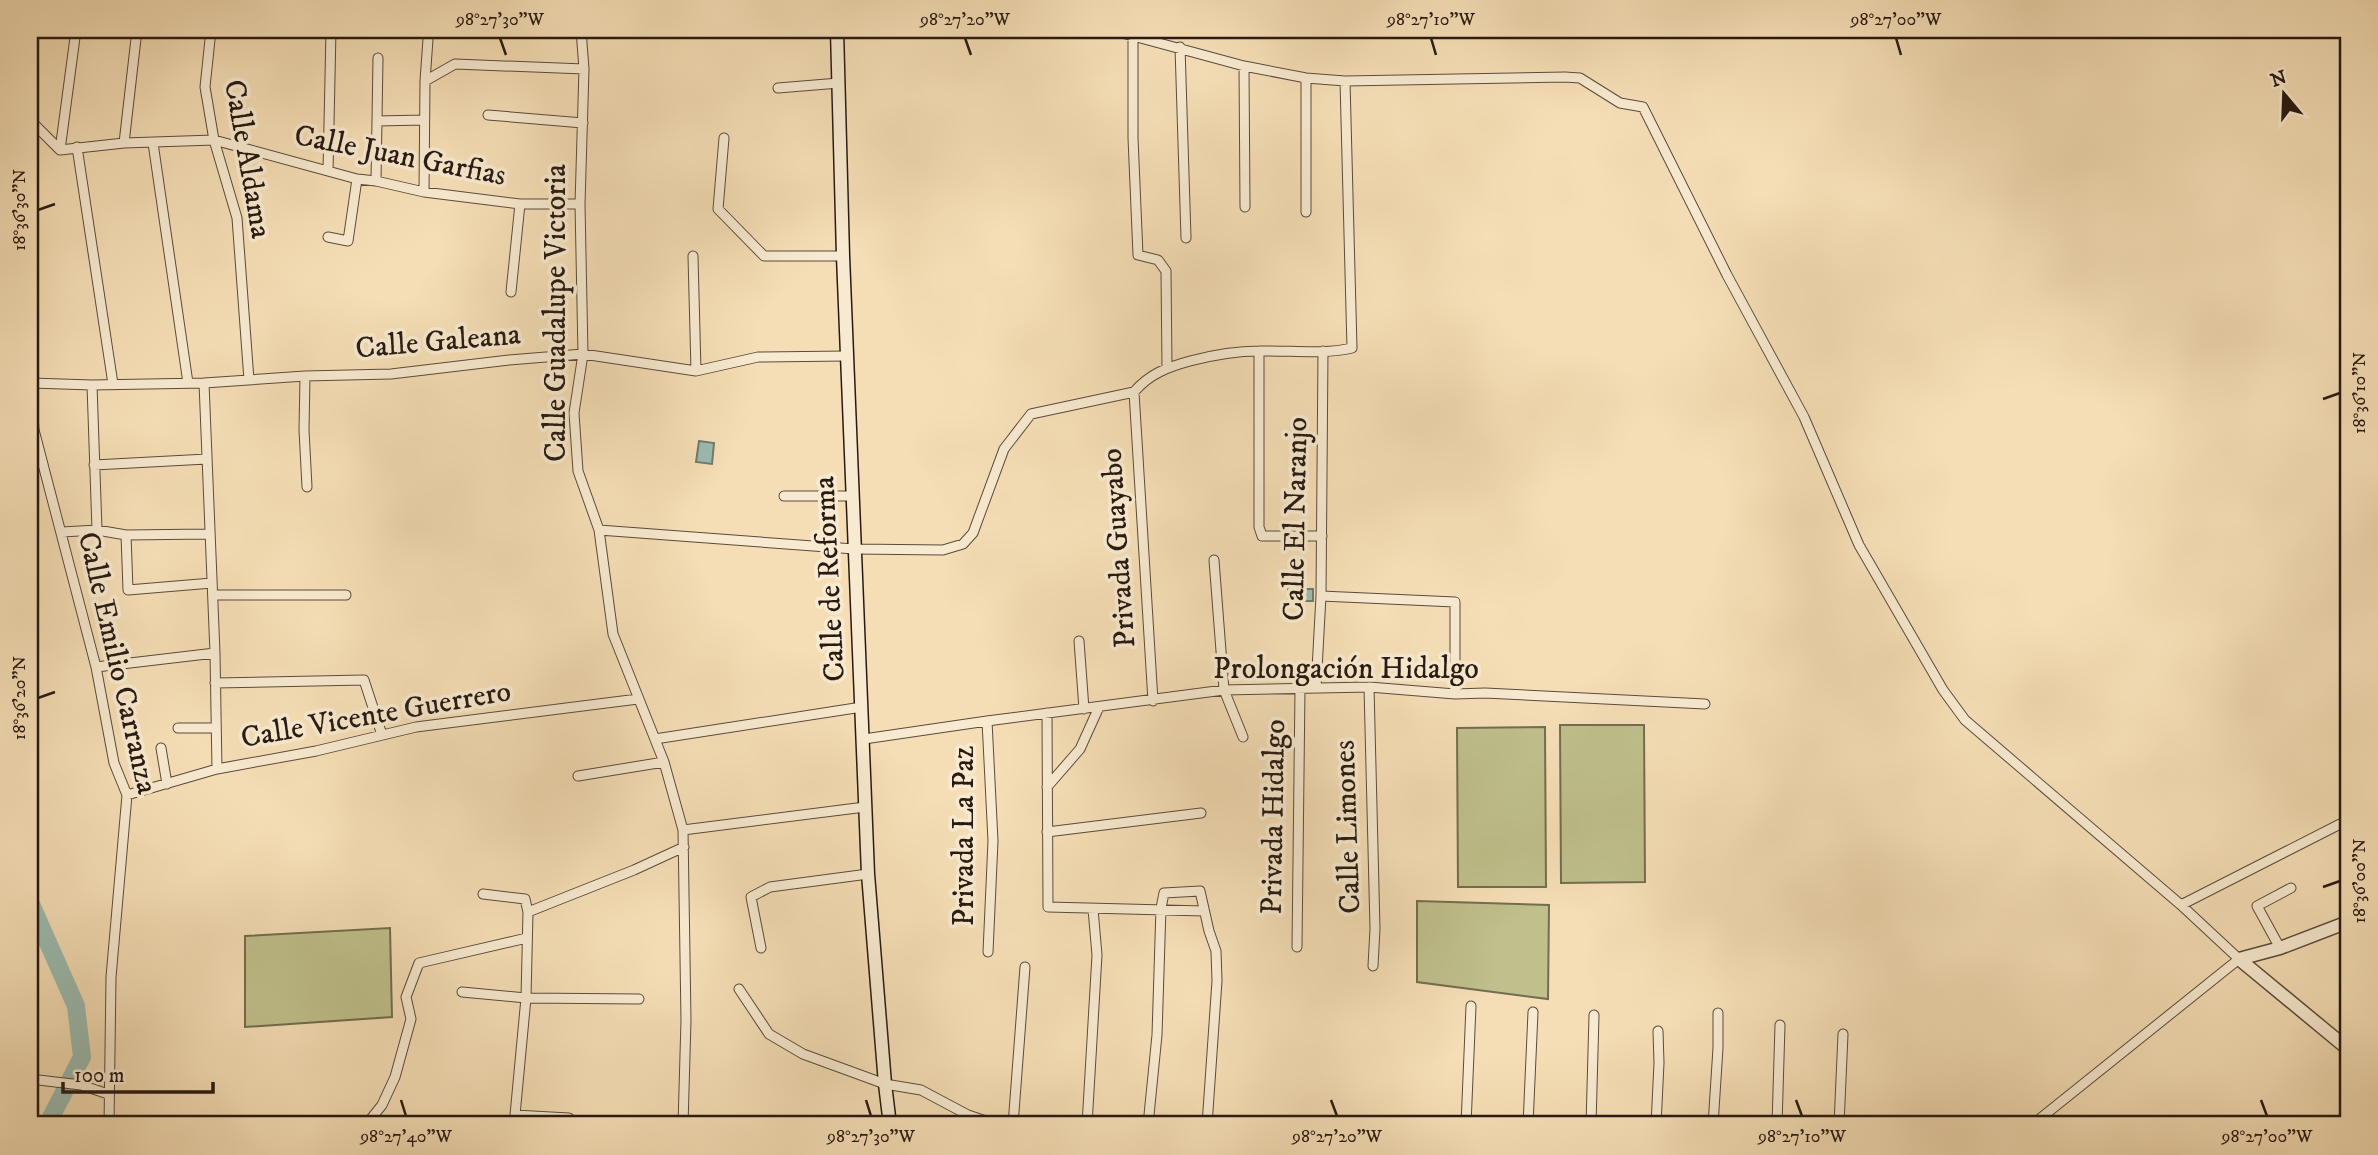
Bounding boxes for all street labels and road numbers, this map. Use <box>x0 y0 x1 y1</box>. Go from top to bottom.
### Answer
street label: Calle Aldama <box>215 77 279 242</box>
street label: Calle Juan Garfias <box>291 117 509 195</box>
street label: Calle Guadalupe Victoria <box>538 164 575 462</box>
street label: Calle Galeana <box>354 316 522 368</box>
street label: Calle El Naranjo <box>1276 417 1316 621</box>
street label: Privada Guayabo <box>1094 447 1144 649</box>
street label: Calle de Reforma <box>806 475 854 683</box>
street label: Calle Emilio Carranza <box>69 528 165 798</box>
street label: Prolongación Hidalgo <box>1213 651 1479 688</box>
street label: Calle Vicente Guerrero <box>238 673 514 757</box>
street label: Privada Hidalgo <box>1254 719 1294 915</box>
street label: Calle Limones <box>1326 739 1370 915</box>
street label: Privada La Paz <box>946 746 983 926</box>

